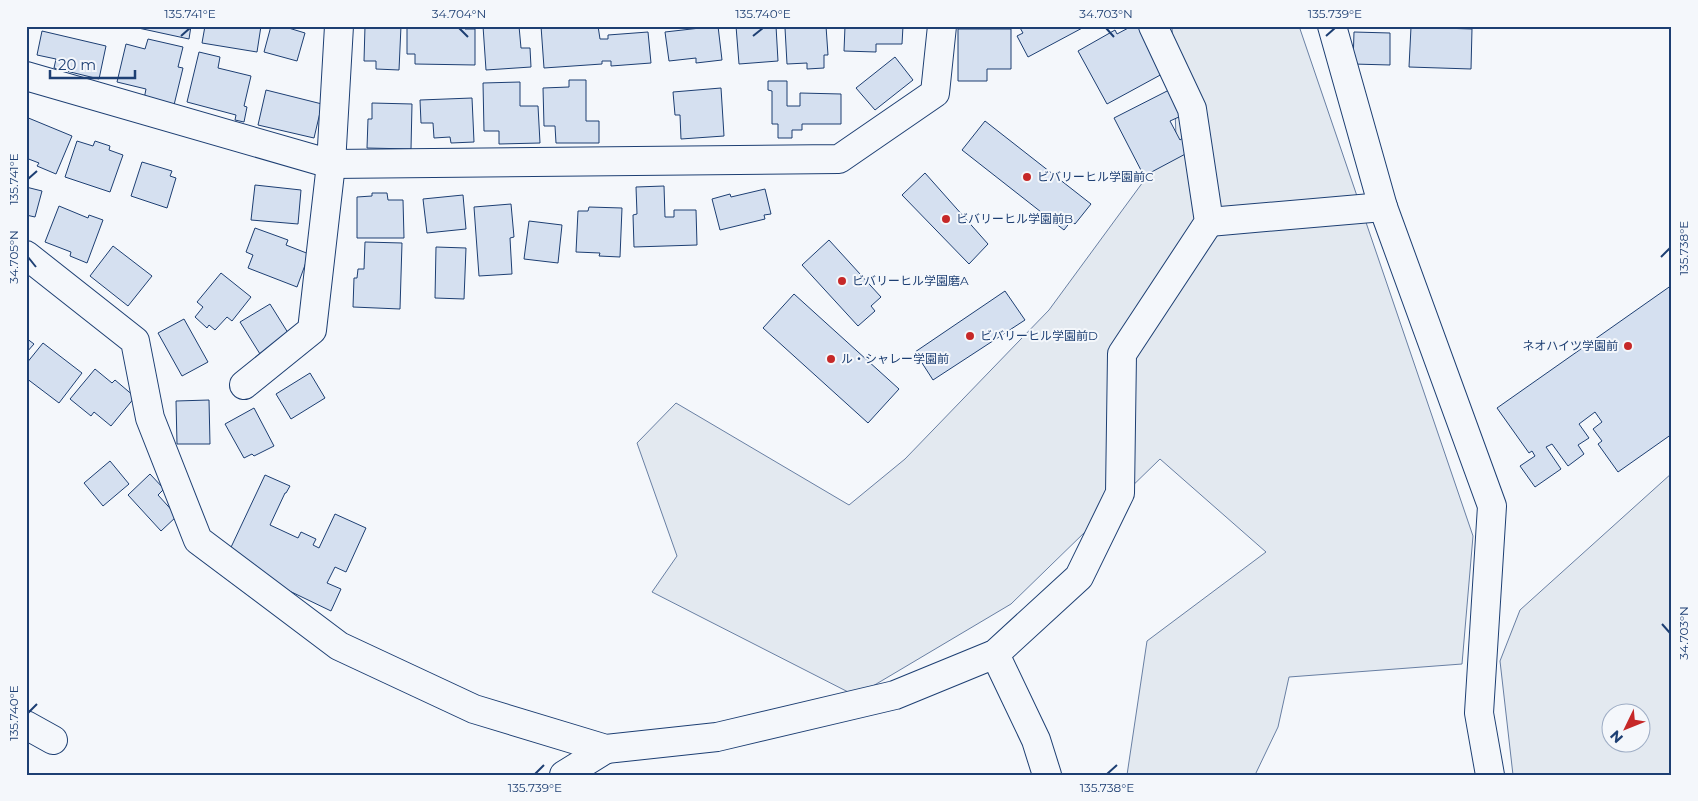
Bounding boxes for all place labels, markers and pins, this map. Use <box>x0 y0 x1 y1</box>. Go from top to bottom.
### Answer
place label: ビバリーヒル学園前C <box>1037 169 1154 184</box>
marker: ビバリーヒル学園前C <box>1021 171 1033 183</box>
place label: ビバリーヒル学園前B <box>956 211 1073 226</box>
marker: ビバリーヒル学園前B <box>940 213 952 225</box>
place label: ビバリーヒル学園磨A <box>852 273 969 288</box>
marker: ビバリーヒル学園磨A <box>836 275 848 287</box>
place label: ビバリーヒル学園前D <box>980 328 1098 343</box>
marker: ビバリーヒル学園前D <box>964 330 976 342</box>
place label: ネオハイツ学園前 <box>1522 338 1618 353</box>
marker: ネオハイツ学園前 <box>1622 340 1634 352</box>
place label: ル・シャレー学園前 <box>841 351 949 366</box>
marker: ル・シャレー学園前 <box>825 353 837 365</box>

